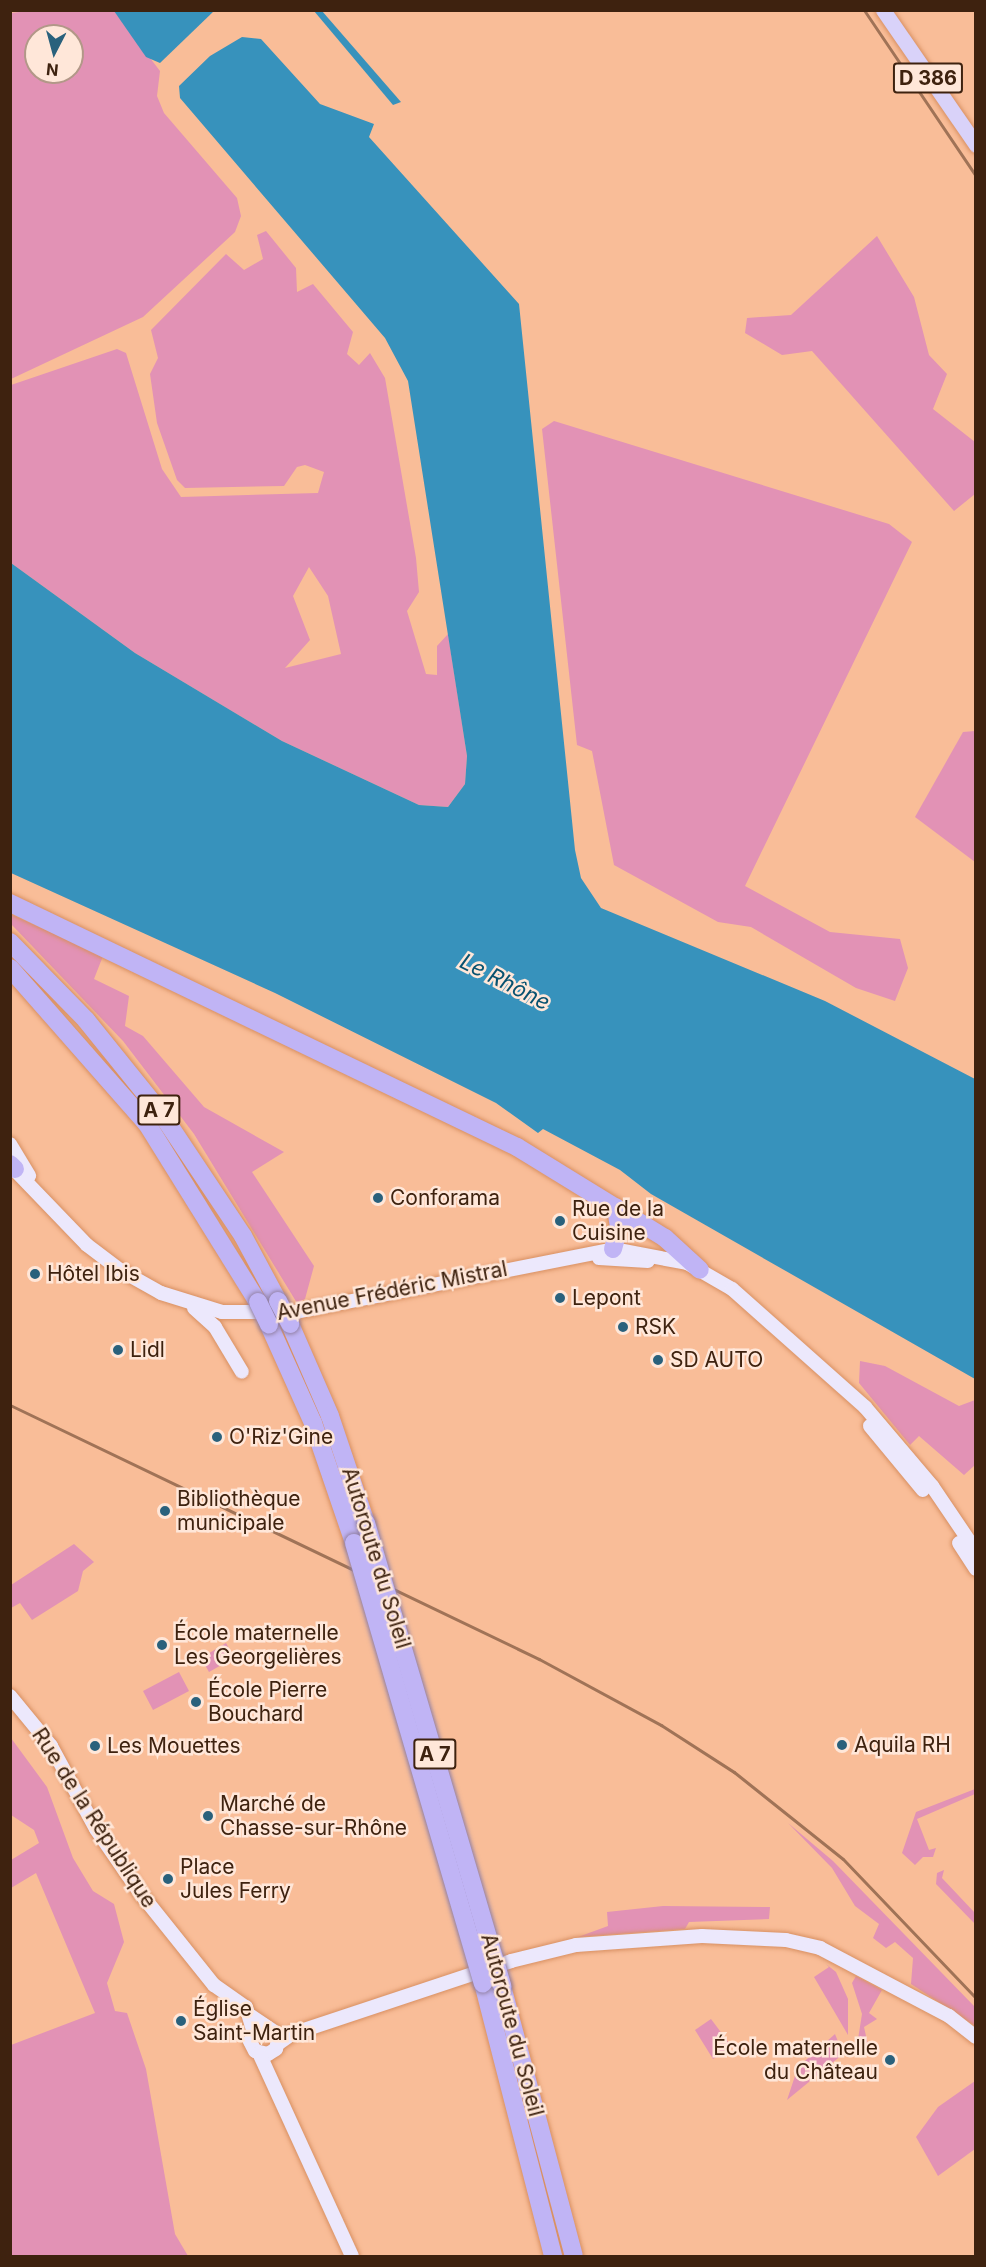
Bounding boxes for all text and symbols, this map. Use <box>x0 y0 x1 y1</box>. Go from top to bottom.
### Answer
north arrow <box>24 24 84 84</box>
text: N <box>45 59 59 80</box>
road number: D 386 <box>892 61 964 95</box>
water label: Le Rhône <box>456 948 554 1016</box>
road number: A 7 <box>136 1093 182 1127</box>
place label: Conforama <box>390 1185 500 1211</box>
marker: Conforama <box>371 1191 385 1205</box>
place label: Rue de la Cuisine <box>572 1196 664 1246</box>
marker: Rue de la Cuisine <box>553 1214 567 1228</box>
street label: Avenue Frédéric Mistral <box>275 1256 509 1326</box>
place label: Hôtel Ibis <box>47 1261 140 1287</box>
marker: Hôtel Ibis <box>28 1267 42 1281</box>
place label: Lepont <box>572 1285 641 1311</box>
marker: Lepont <box>553 1291 567 1305</box>
place label: RSK <box>635 1314 676 1340</box>
marker: RSK <box>616 1320 630 1334</box>
place label: Lidl <box>130 1337 165 1363</box>
marker: Lidl <box>111 1343 125 1357</box>
place label: SD AUTO <box>670 1347 763 1373</box>
marker: SD AUTO <box>651 1353 665 1367</box>
place label: O'Riz'Gine <box>229 1424 333 1450</box>
marker: O'Riz'Gine <box>210 1430 224 1444</box>
street label: Autoroute du Soleil <box>336 1464 416 1652</box>
place label: Bibliothèque municipale <box>177 1486 300 1536</box>
marker: Bibliothèque municipale <box>158 1504 172 1518</box>
place label: École maternelle Les Georgelières <box>174 1620 342 1670</box>
marker: École maternelle Les Georgelières <box>155 1638 169 1652</box>
place label: École Pierre Bouchard <box>208 1677 327 1727</box>
marker: École Pierre Bouchard <box>189 1695 203 1709</box>
street label: Rue de la République <box>26 1723 162 1913</box>
place label: Aquila RH <box>854 1732 951 1758</box>
place label: Les Mouettes <box>107 1733 241 1759</box>
road number: A 7 <box>412 1737 458 1771</box>
marker: Aquila RH <box>835 1738 849 1752</box>
marker: Les Mouettes <box>88 1739 102 1753</box>
place label: Marché de Chasse-sur-Rhône <box>220 1791 407 1841</box>
marker: Marché de Chasse-sur-Rhône <box>201 1809 215 1823</box>
place label: Place Jules Ferry <box>180 1854 291 1904</box>
marker: Place Jules Ferry <box>161 1872 175 1886</box>
street label: Autoroute du Soleil <box>475 1931 549 2119</box>
place label: Église Saint-Martin <box>193 1996 315 2046</box>
marker: Église Saint-Martin <box>174 2014 188 2028</box>
place label: École maternelle du Château <box>713 2035 878 2085</box>
marker: École maternelle du Château <box>883 2053 897 2067</box>

